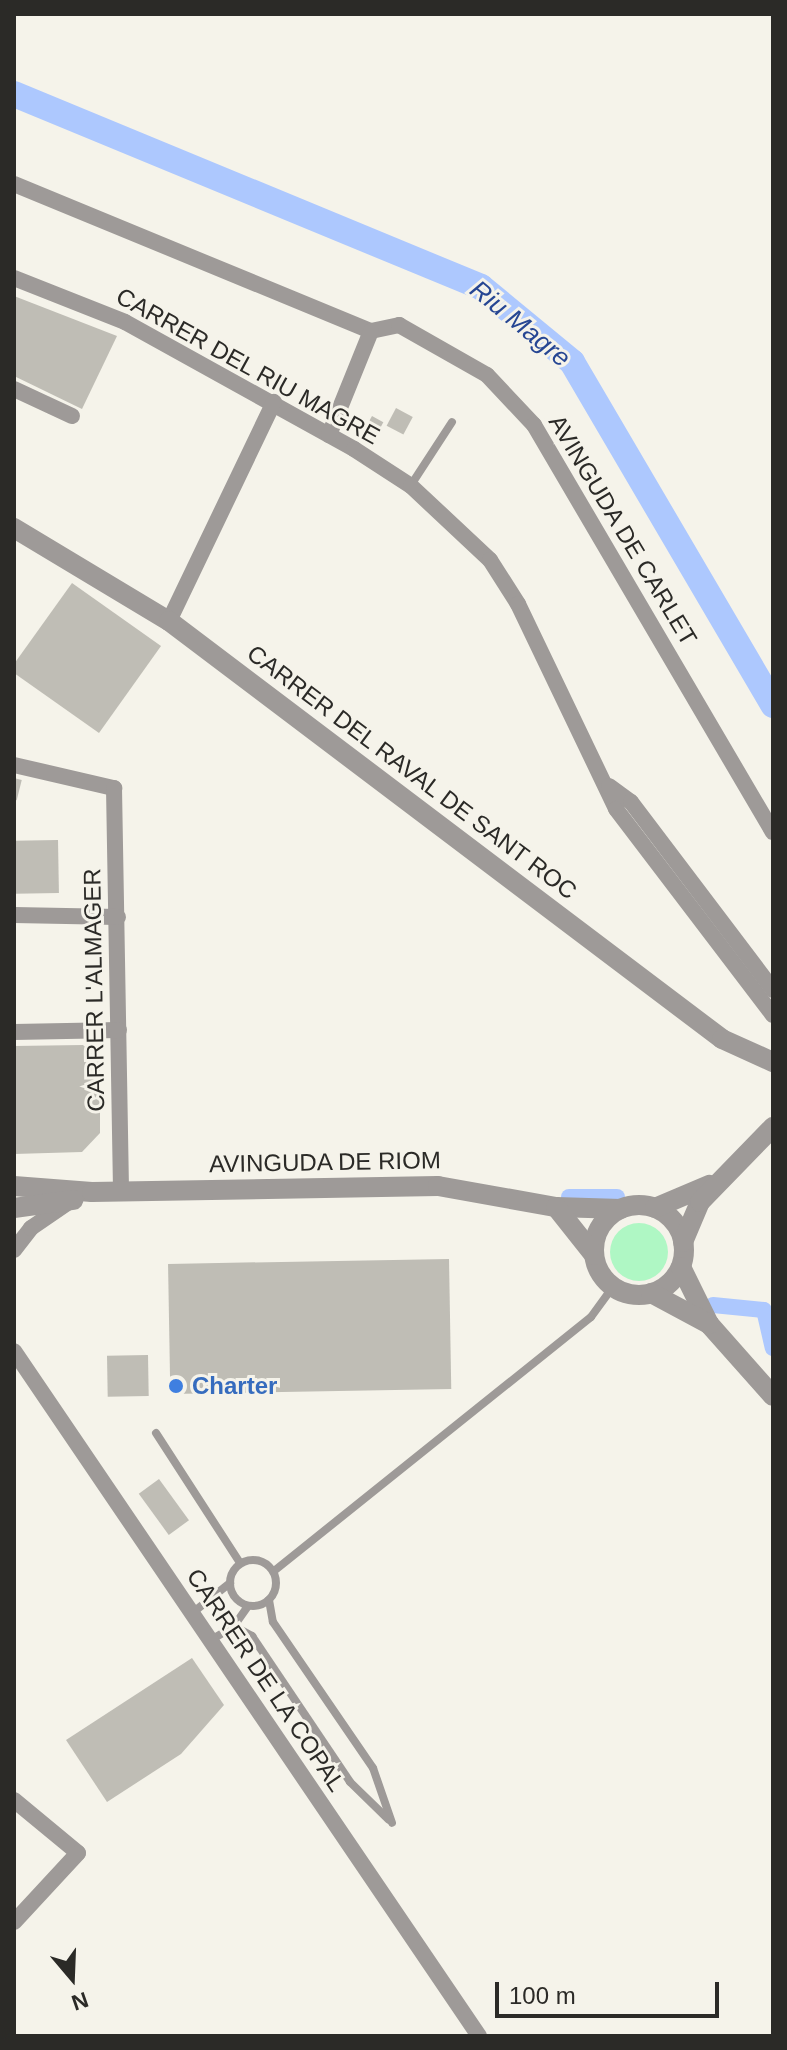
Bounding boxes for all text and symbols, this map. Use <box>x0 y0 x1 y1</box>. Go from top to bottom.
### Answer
water label: Riu Magre <box>464 274 576 374</box>
street label: CARRER DEL RIU MAGRE <box>111 281 385 451</box>
street label: AVINGUDA DE CARLET <box>542 409 704 651</box>
street label: CARRER DEL RAVAL DE SANT ROC <box>241 638 583 906</box>
street label: CARRER L'ALMAGER <box>77 868 111 1112</box>
street label: AVINGUDA DE RIOM <box>208 1146 442 1178</box>
place label: Charter <box>192 1372 277 1400</box>
marker: Charter <box>167 1377 185 1395</box>
street label: CARRER DE LA COPAL <box>180 1563 352 1797</box>
north arrow <box>32 1938 112 2018</box>
scale bar <box>499 1966 723 2016</box>
text: 100 m <box>509 1982 576 2009</box>
text: N <box>68 1987 92 2016</box>

